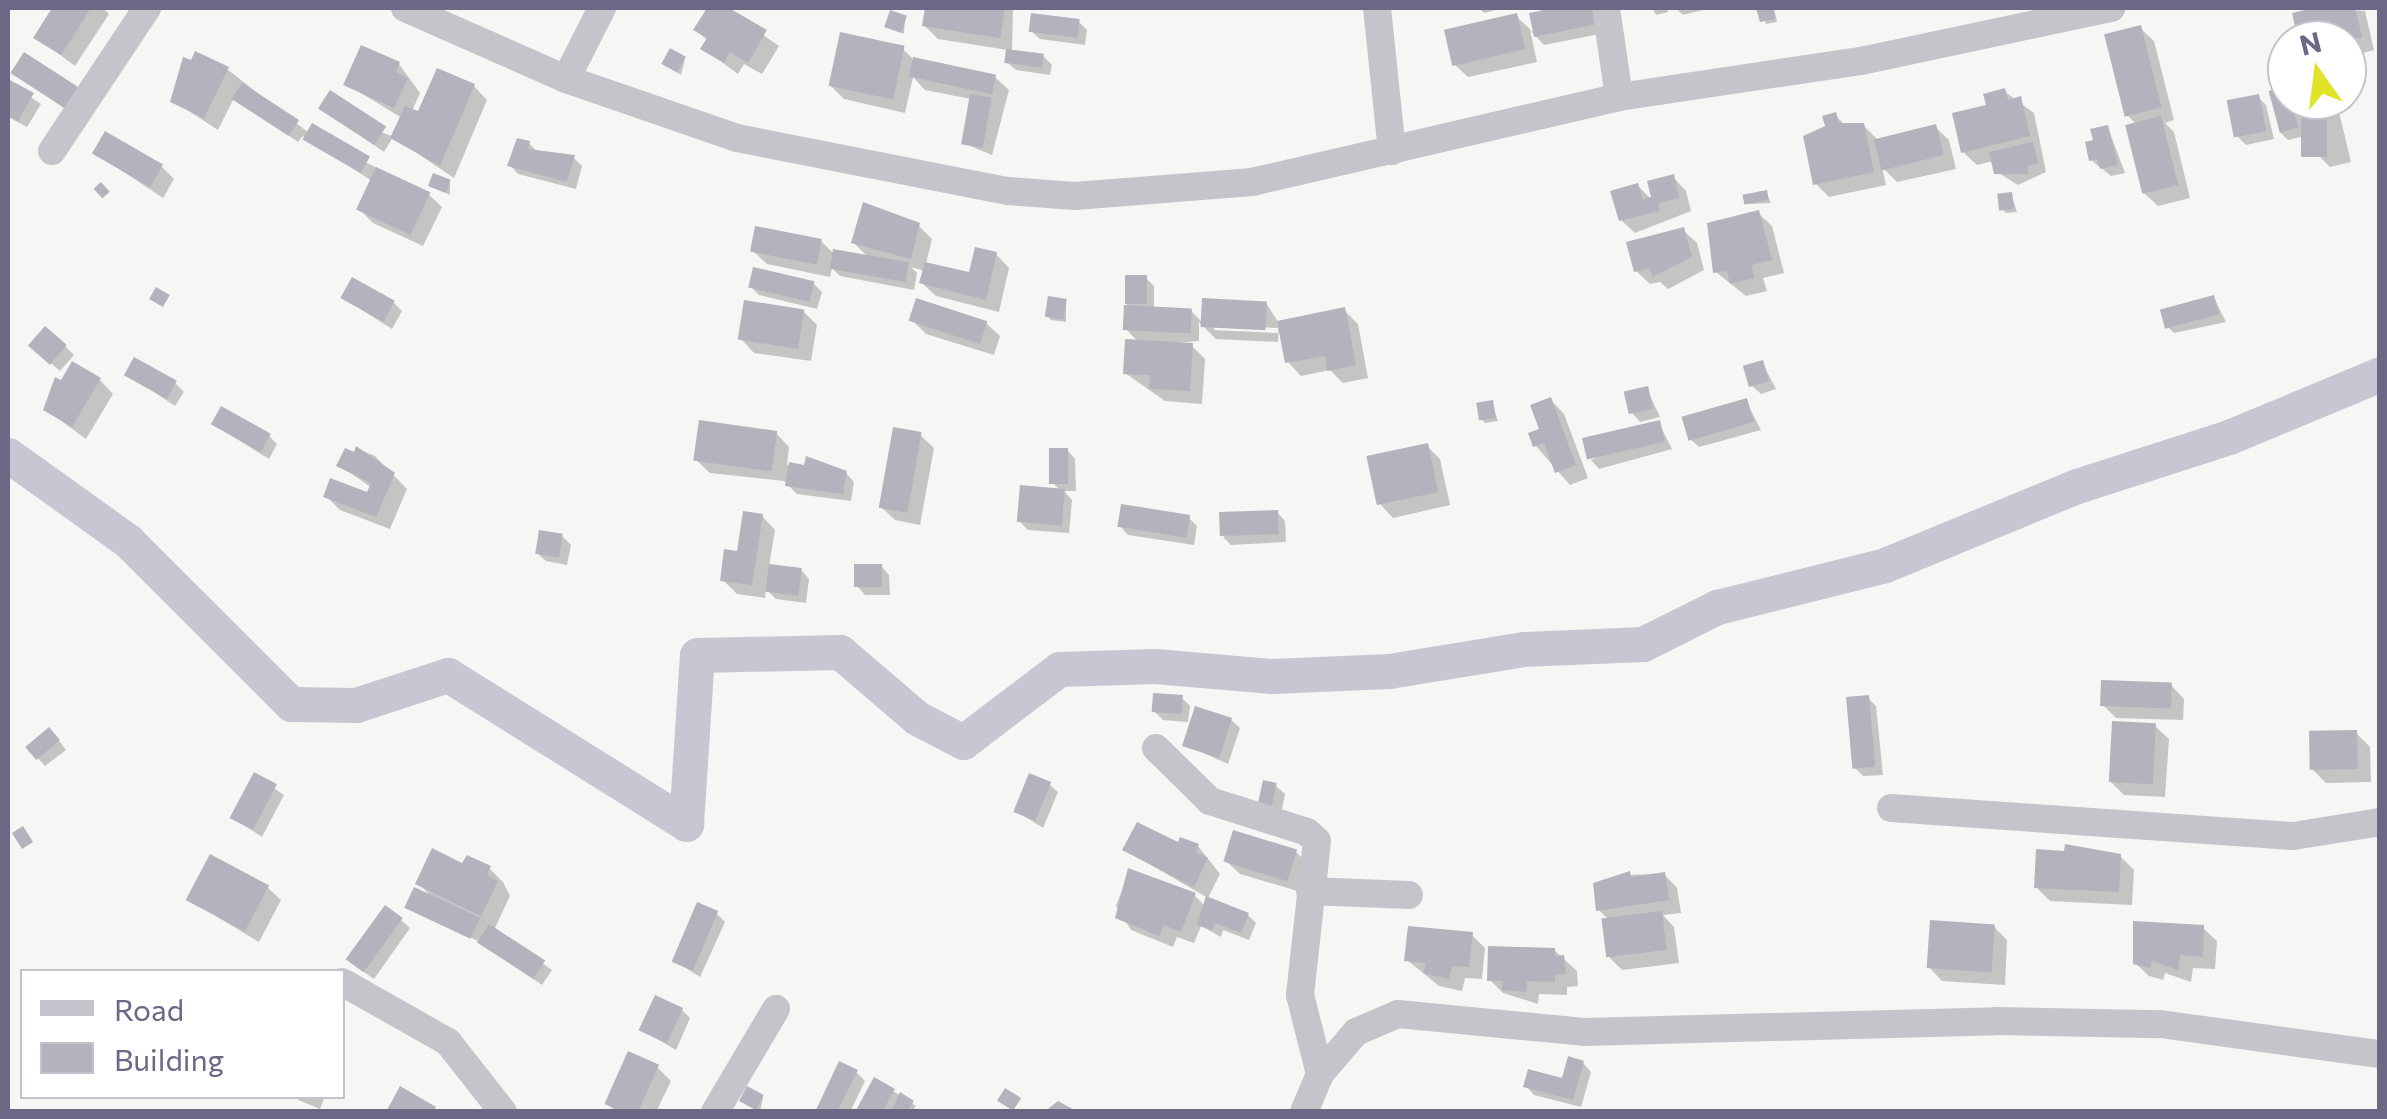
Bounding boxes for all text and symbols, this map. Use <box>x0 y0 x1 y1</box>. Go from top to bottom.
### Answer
north arrow <box>2267 20 2367 120</box>
text: N <box>2296 24 2325 62</box>
legend <box>20 969 345 1099</box>
text: Road <box>114 990 184 1027</box>
text: Building <box>114 1040 224 1077</box>

